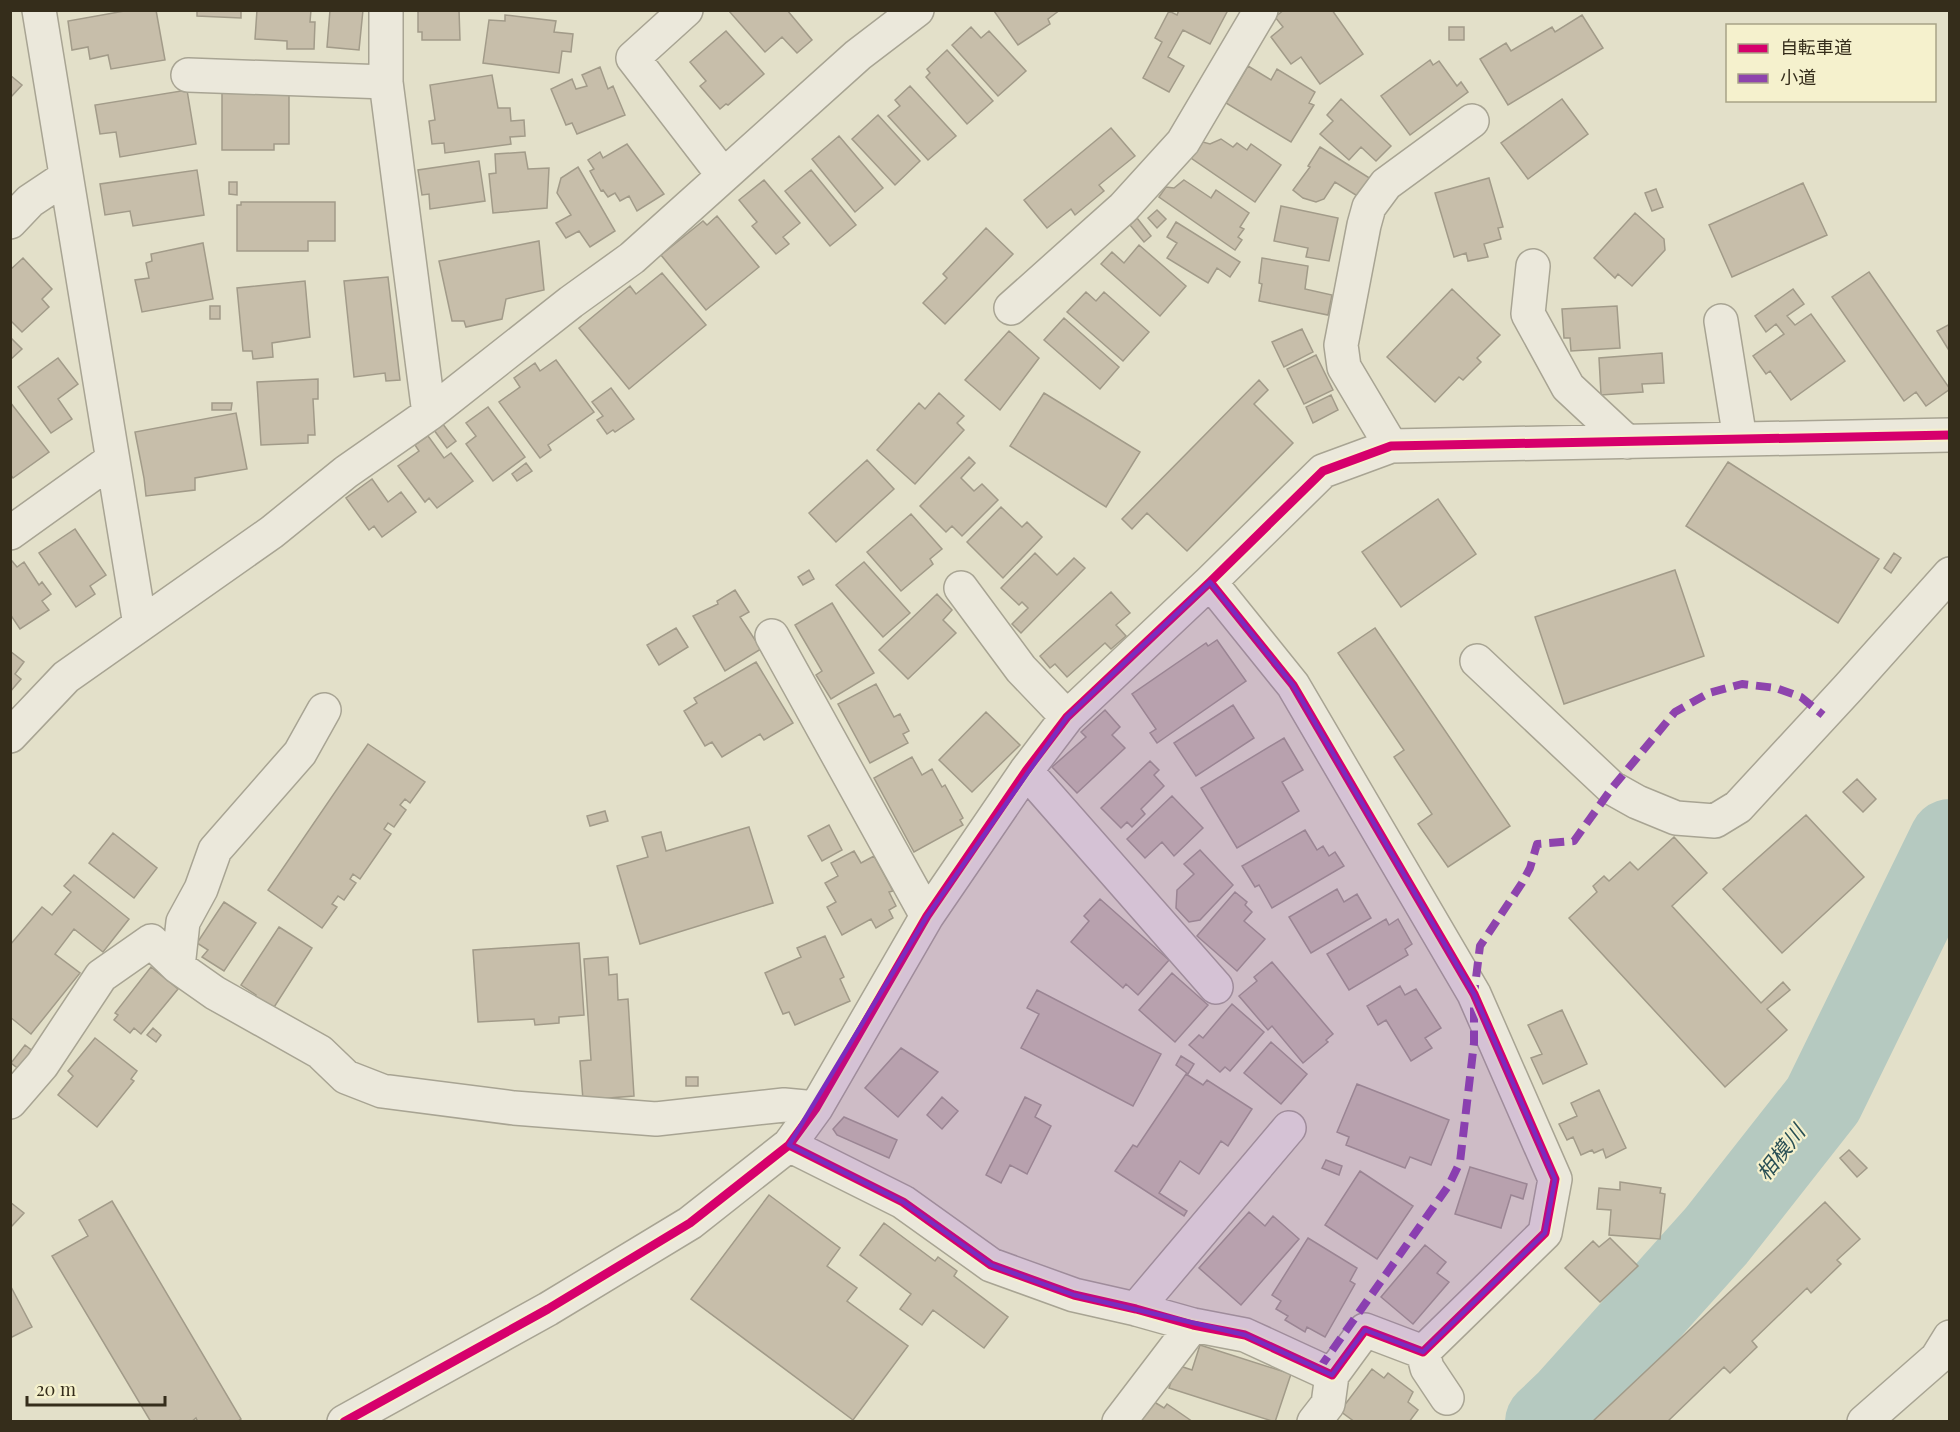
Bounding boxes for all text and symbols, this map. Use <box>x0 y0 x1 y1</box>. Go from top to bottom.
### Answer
legend <box>1726 24 1936 102</box>
text: 自転車道 <box>1780 35 1852 59</box>
text: 小道 <box>1780 65 1816 89</box>
water label: 相模川 <box>1749 1117 1811 1185</box>
scale bar <box>27 1369 165 1407</box>
text: 20 m <box>36 1377 76 1401</box>

